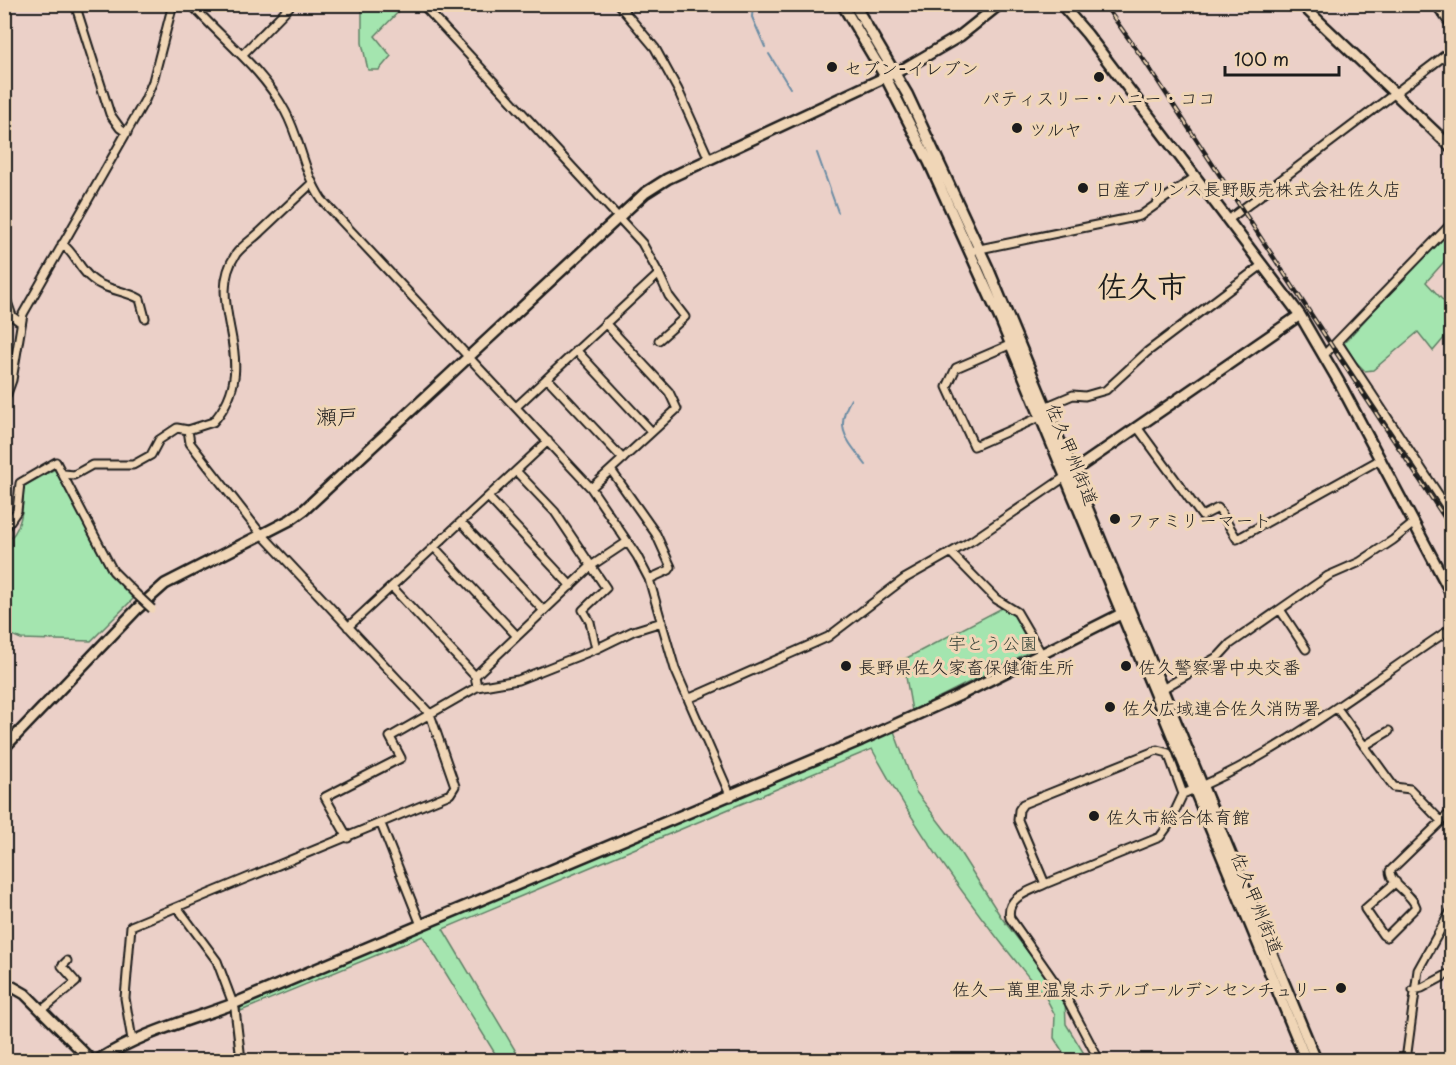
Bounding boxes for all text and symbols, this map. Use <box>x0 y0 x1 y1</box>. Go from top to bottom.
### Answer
scale bar <box>1225 39 1339 77</box>
text: 100 m <box>1234 45 1289 72</box>
place label: セブン-イレブン <box>844 54 979 81</box>
marker: セブン-イレブン <box>825 60 839 74</box>
marker: パティスリー・ハニー・ココ <box>1092 70 1106 84</box>
place label: パティスリー・ハニー・ココ <box>982 84 1216 111</box>
place label: ツルヤ <box>1029 115 1082 142</box>
marker: ツルヤ <box>1010 121 1024 135</box>
place label: 日産プリンス長野販売株式会社佐久店 <box>1095 175 1401 202</box>
marker: 日産プリンス長野販売株式会社佐久店 <box>1076 181 1090 195</box>
district label: 佐久市 <box>1097 262 1187 307</box>
district label: 瀬戸 <box>316 399 358 431</box>
street label: 佐久甲州街道 <box>1040 399 1106 509</box>
place label: ファミリーマート <box>1127 506 1271 533</box>
marker: ファミリーマート <box>1108 512 1122 526</box>
park label: 宇とう公園 <box>948 629 1038 656</box>
place label: 長野県佐久家畜保健衛生所 <box>858 653 1074 680</box>
place label: 佐久警察署中央交番 <box>1138 653 1300 680</box>
marker: 長野県佐久家畜保健衛生所 <box>839 659 853 673</box>
marker: 佐久警察署中央交番 <box>1119 659 1133 673</box>
place label: 佐久広域連合佐久消防署 <box>1122 694 1320 721</box>
marker: 佐久広域連合佐久消防署 <box>1103 700 1117 714</box>
place label: 佐久市総合体育館 <box>1106 803 1250 830</box>
marker: 佐久市総合体育館 <box>1087 809 1101 823</box>
street label: 佐久甲州街道 <box>1225 848 1291 958</box>
place label: 佐久一萬里温泉ホテルゴールデンセンチュリー <box>952 975 1329 1002</box>
marker: 佐久一萬里温泉ホテルゴールデンセンチュリー <box>1334 981 1348 995</box>

